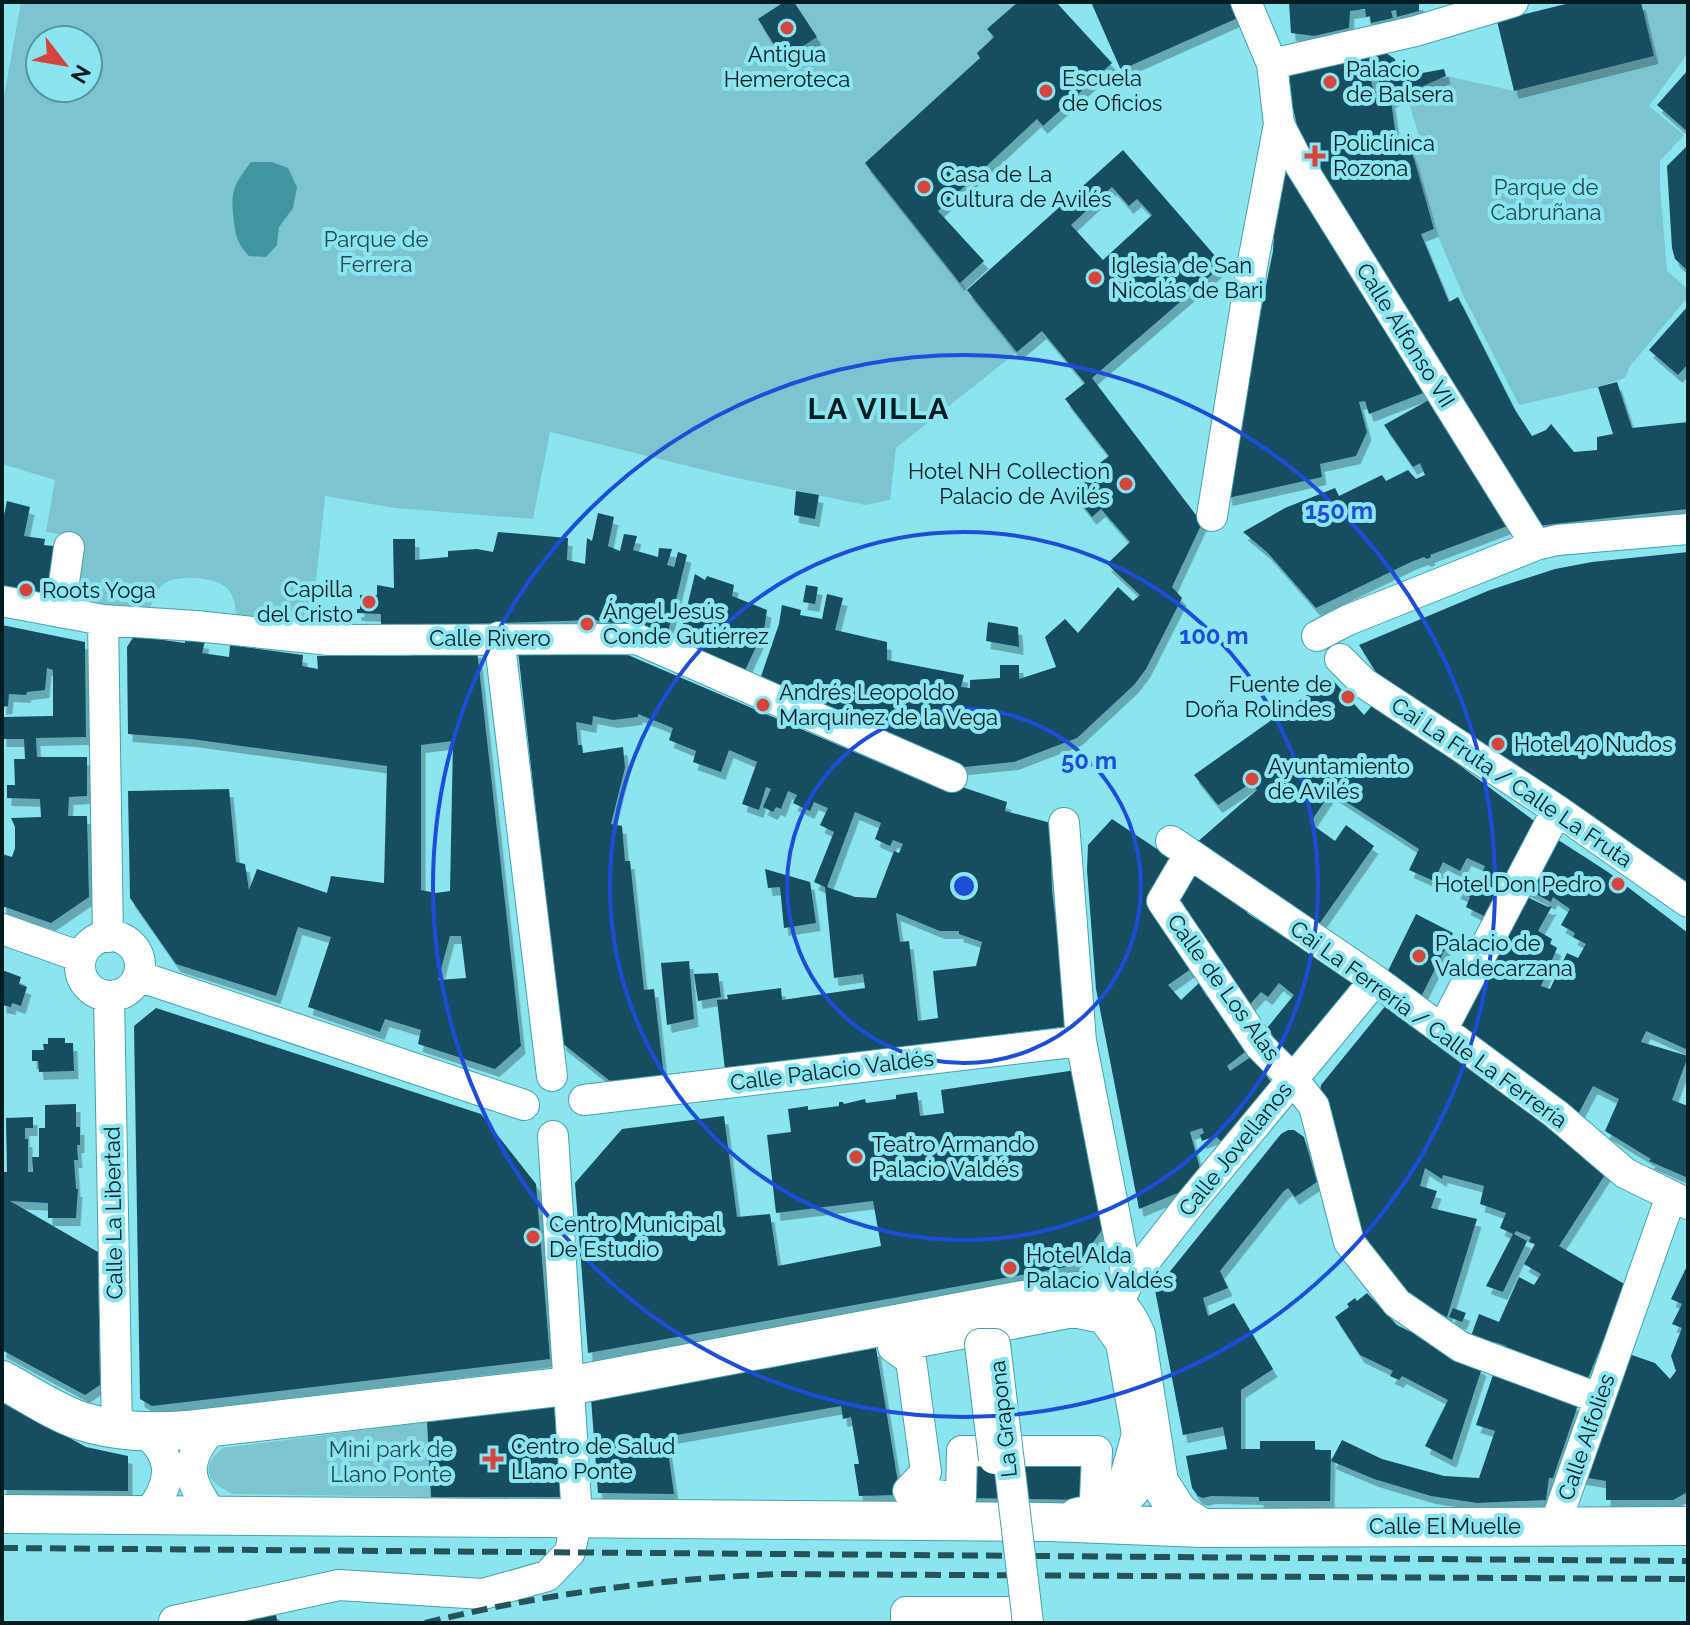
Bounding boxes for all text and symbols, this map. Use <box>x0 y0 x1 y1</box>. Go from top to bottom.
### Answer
marker: Antigua Hemeroteca <box>778 19 796 37</box>
north arrow <box>24 24 104 104</box>
place label: Antigua Hemeroteca <box>724 41 850 92</box>
place label: Palacio de Balsera <box>1346 56 1454 107</box>
text: N <box>66 60 97 88</box>
place label: Escuela de Oficios <box>1062 65 1162 116</box>
marker: Palacio de Balsera <box>1321 73 1339 91</box>
marker: Escuela de Oficios <box>1037 82 1055 100</box>
place label: Policlínica Rozona <box>1333 130 1435 181</box>
marker: Policlínica Rozona <box>1304 145 1326 167</box>
place label: Casa de La Cultura de Avilés <box>940 161 1112 212</box>
park label: Parque de Cabruñana <box>1490 174 1602 225</box>
marker: Casa de La Cultura de Avilés <box>915 178 933 196</box>
park label: Parque de Ferrera <box>324 226 428 277</box>
place label: Iglesia de San Nicolás de Bari <box>1111 252 1263 303</box>
street label: Calle Alfonso VII <box>1351 258 1461 412</box>
marker: Iglesia de San Nicolás de Bari <box>1086 269 1104 287</box>
district label: LA VILLA <box>807 391 951 426</box>
place label: Hotel NH Collection Palacio de Avilés <box>908 458 1110 509</box>
marker: Hotel NH Collection Palacio de Avilés <box>1117 475 1135 493</box>
text: 150 m <box>1305 496 1373 525</box>
place label: Capilla del Cristo <box>257 576 353 627</box>
place label: Roots Yoga <box>42 577 156 603</box>
marker: Roots Yoga <box>17 581 35 599</box>
marker: Capilla del Cristo <box>360 593 378 611</box>
place label: Ángel Jesús Conde Gutiérrez <box>603 598 769 649</box>
marker: Ángel Jesús Conde Gutiérrez <box>578 615 596 633</box>
text: 100 m <box>1179 621 1249 650</box>
street label: Calle Rivero <box>429 625 551 651</box>
place label: Fuente de Doña Rolindes <box>1185 671 1332 722</box>
place label: Andrés Leopoldo Marquínez de la Vega <box>779 679 998 730</box>
marker: Fuente de Doña Rolindes <box>1339 688 1357 706</box>
street label: Cai La Fruta / Calle La Fruta <box>1387 692 1637 872</box>
marker: Andrés Leopoldo Marquínez de la Vega <box>754 696 772 714</box>
place label: Hotel 40 Nudos <box>1514 731 1673 757</box>
marker: Hotel 40 Nudos <box>1489 735 1507 753</box>
text: 50 m <box>1061 746 1117 775</box>
place label: Ayuntamiento de Avilés <box>1268 753 1410 804</box>
marker: Ayuntamiento de Avilés <box>1243 770 1261 788</box>
place label: Hotel Don Pedro <box>1434 871 1602 897</box>
centre of rings <box>950 872 978 900</box>
marker: Hotel Don Pedro <box>1609 875 1627 893</box>
street label: Calle de Los Alas <box>1162 909 1286 1065</box>
street label: Cai La Ferrería / Calle La Ferrería <box>1286 915 1572 1133</box>
place label: Palacio de Valdecarzana <box>1435 930 1573 981</box>
marker: Palacio de Valdecarzana <box>1410 947 1428 965</box>
street label: Calle Palacio Valdés <box>729 1045 935 1095</box>
street label: Calle Jovellanos <box>1173 1077 1297 1221</box>
street label: Calle La Libertad <box>98 1126 128 1300</box>
place label: Teatro Armando Palacio Valdés <box>872 1131 1035 1182</box>
marker: Teatro Armando Palacio Valdés <box>847 1148 865 1166</box>
place label: Centro Municipal De Estudio <box>549 1211 722 1262</box>
marker: Centro Municipal De Estudio <box>524 1228 542 1246</box>
place label: Hotel Alda Palacio Valdés <box>1026 1242 1173 1293</box>
marker: Hotel Alda Palacio Valdés <box>1001 1259 1019 1277</box>
street label: La Grapona <box>984 1359 1022 1479</box>
street label: Calle Alfolies <box>1552 1370 1620 1504</box>
place label: Centro de Salud Llano Ponte <box>511 1433 675 1484</box>
park label: Mini park de Llano Ponte <box>329 1436 453 1487</box>
marker: Centro de Salud Llano Ponte <box>482 1448 504 1470</box>
street label: Calle El Muelle <box>1369 1513 1521 1539</box>

